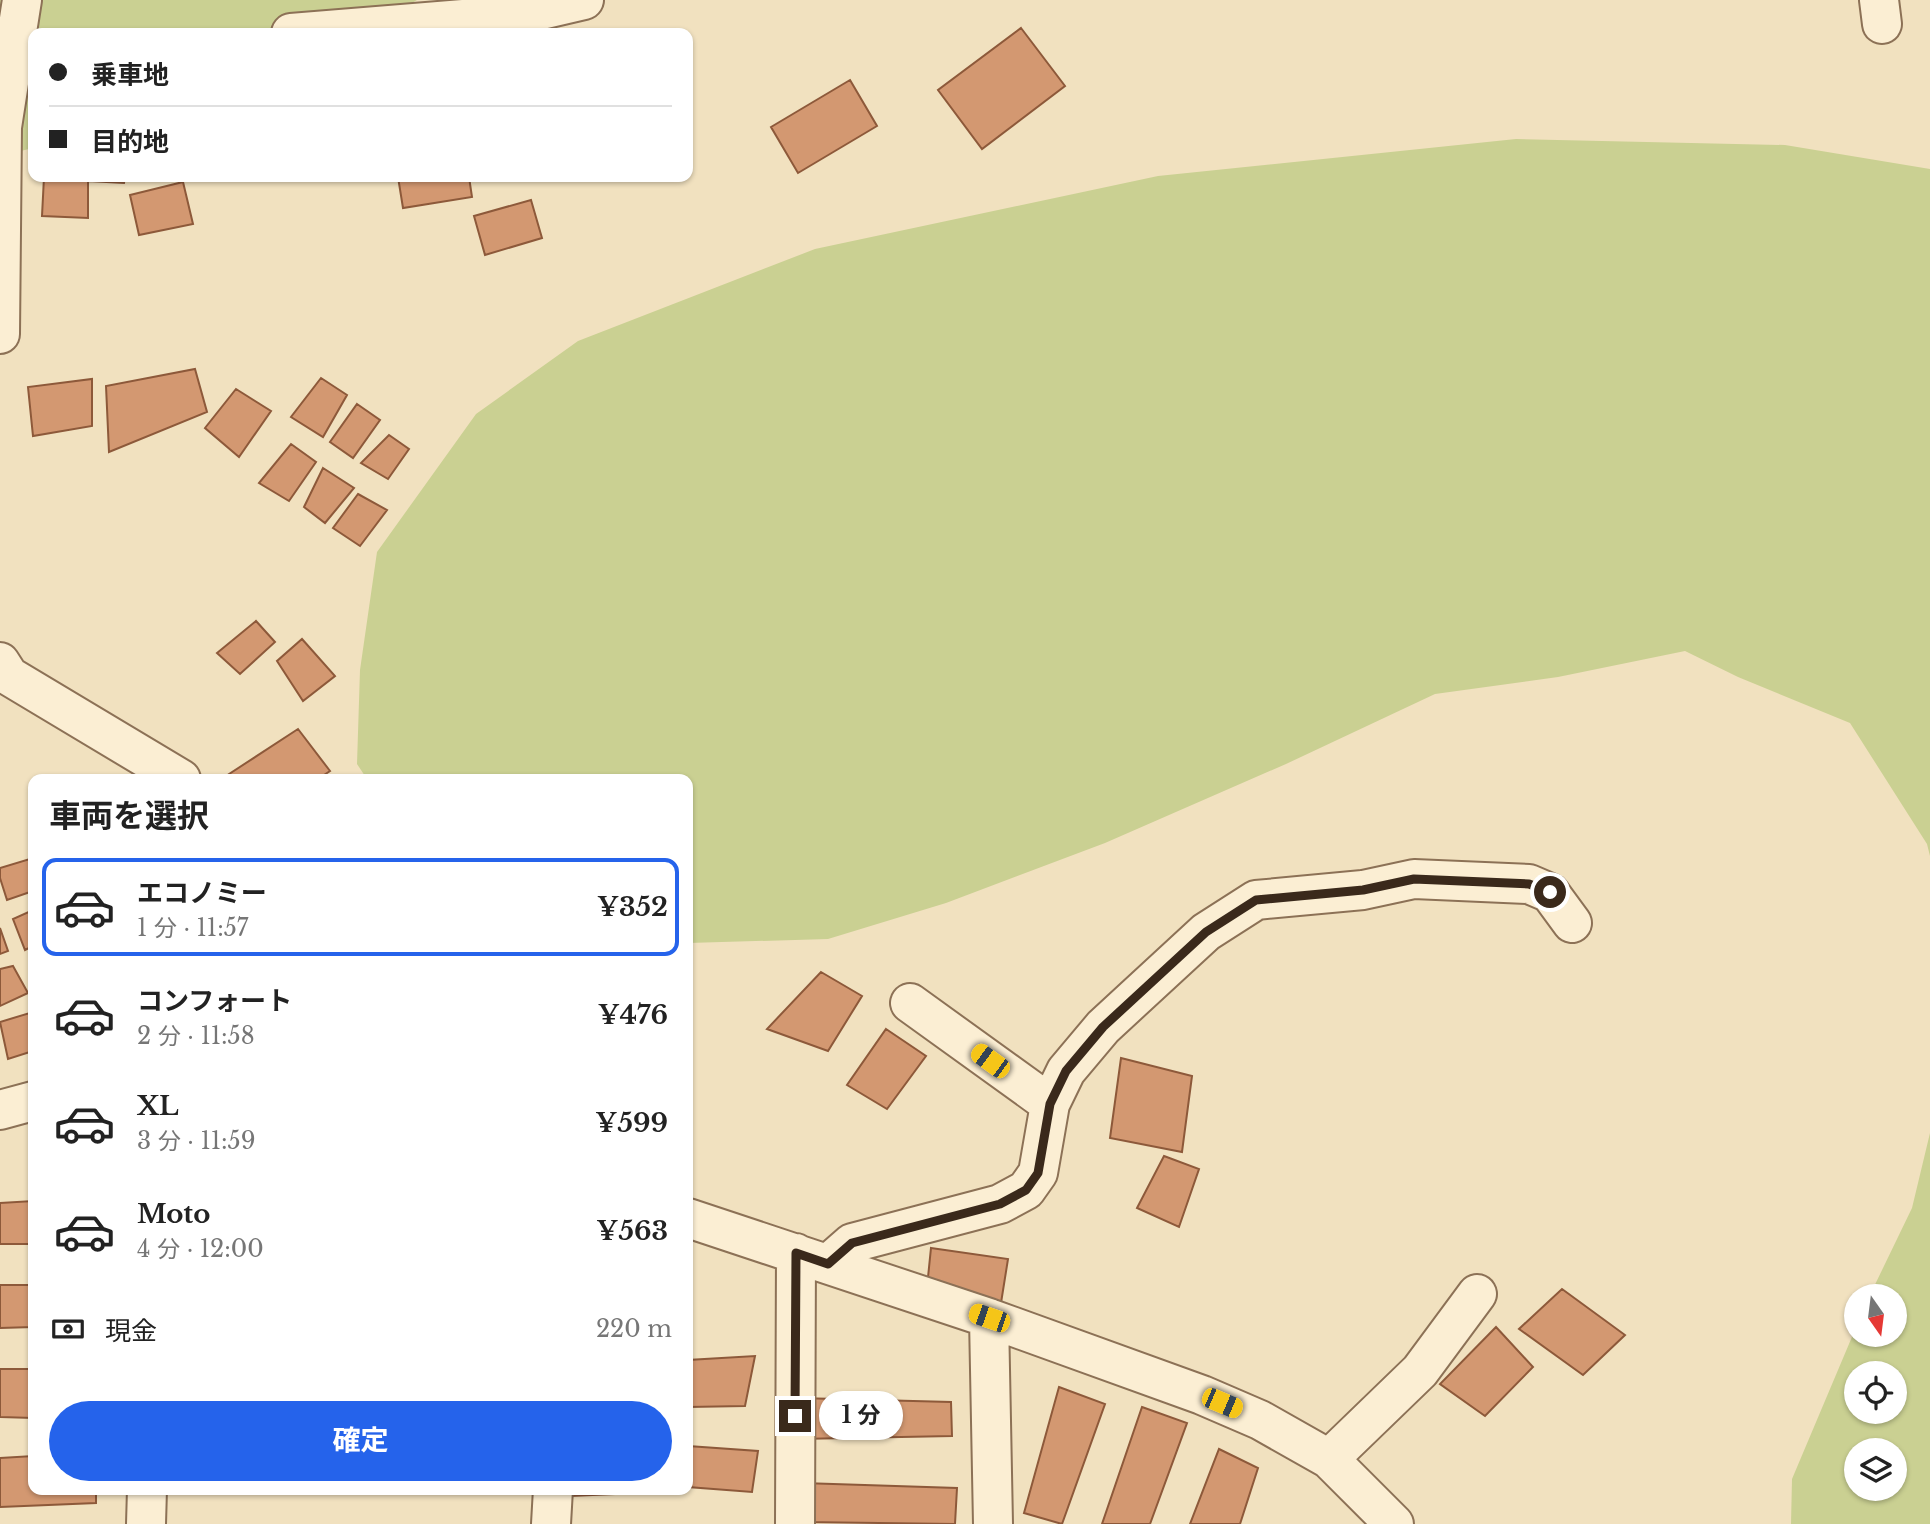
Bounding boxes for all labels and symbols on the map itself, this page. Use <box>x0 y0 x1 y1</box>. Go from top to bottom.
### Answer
route start <box>1534 876 1566 908</box>
car <box>967 1040 1014 1082</box>
north arrow <box>1844 1284 1908 1348</box>
car <box>966 1301 1013 1335</box>
car <box>1199 1385 1246 1421</box>
callout: 1 分 <box>820 1392 903 1440</box>
route end <box>779 1400 811 1432</box>

